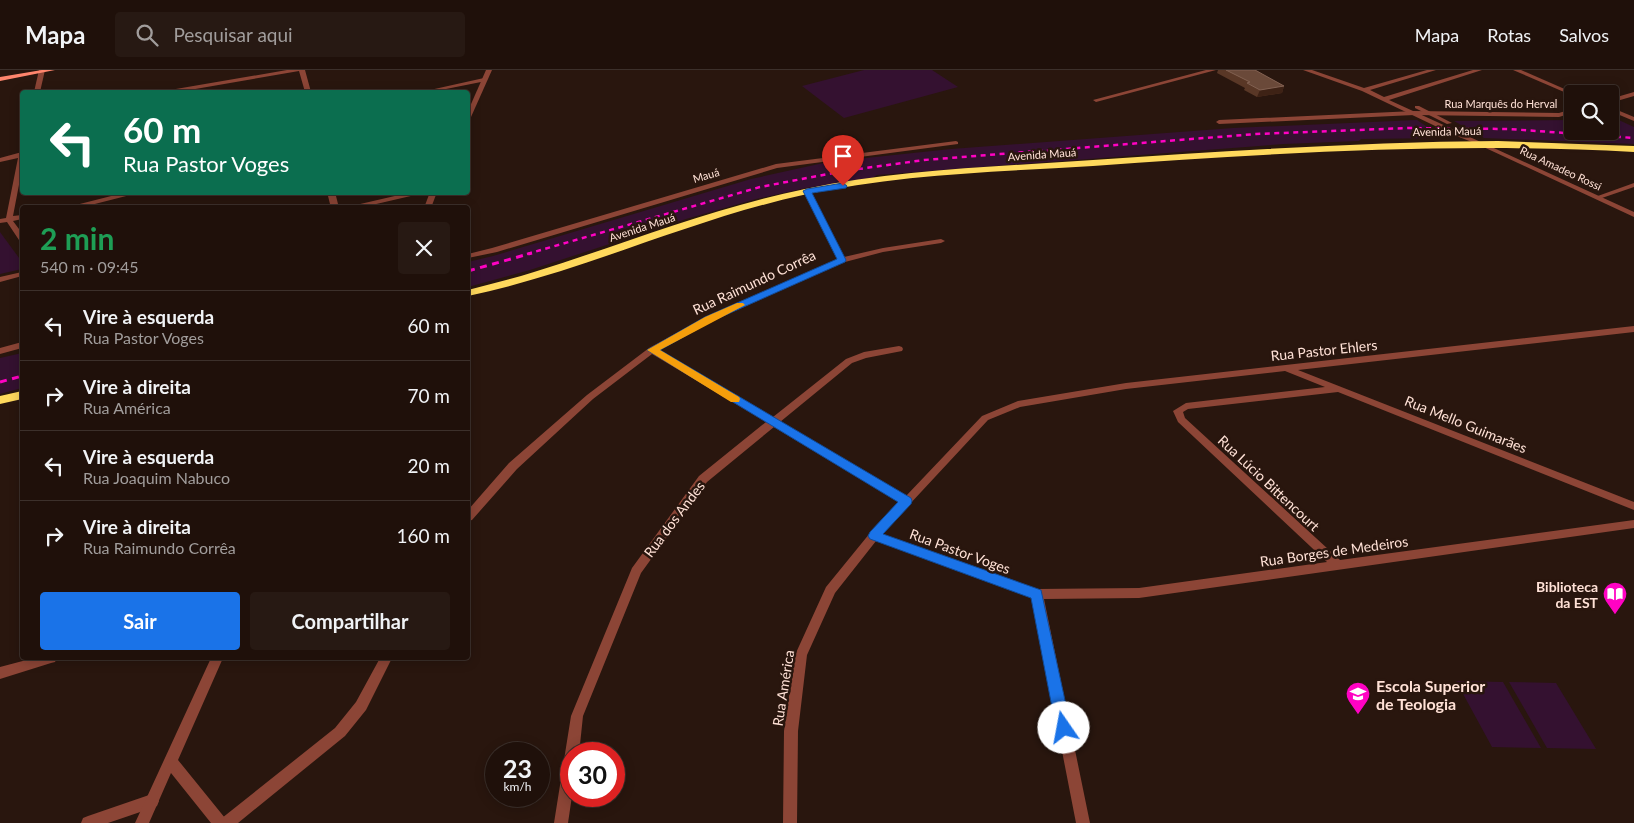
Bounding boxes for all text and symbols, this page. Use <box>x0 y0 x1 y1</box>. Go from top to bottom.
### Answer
search box <box>115 12 465 57</box>
text: Mapa <box>25 20 85 49</box>
icon: search <box>133 21 161 49</box>
text: Pesquisar aqui <box>173 23 293 46</box>
text: Mapa <box>1415 24 1459 46</box>
text: Rotas <box>1487 24 1531 46</box>
text: Salvos <box>1559 24 1609 46</box>
map controls <box>1564 85 1619 140</box>
button: search <box>1564 85 1619 140</box>
street label: Rua Marquês do Herval <box>1445 97 1557 110</box>
text: 60 m <box>123 108 201 150</box>
icon: left <box>40 110 105 175</box>
street label: Avenida Mauá <box>1413 124 1481 138</box>
pin <box>822 135 864 186</box>
icon: arrive <box>829 142 857 170</box>
street label: Rua Amadeo Rossi <box>1518 143 1604 193</box>
street label: Avenida Mauá <box>1007 145 1077 163</box>
text: Rua Pastor Voges <box>123 150 289 177</box>
street label: Mauá <box>691 165 721 185</box>
street label: Avenida Mauá <box>607 210 677 244</box>
text: 2 min <box>40 220 114 256</box>
button: close <box>398 222 450 274</box>
street label: Rua Raimundo Corrêa <box>690 246 818 318</box>
text: 540 m · 09:45 <box>40 257 139 276</box>
text: Vire à esquerda <box>83 305 214 328</box>
icon: left <box>40 312 68 340</box>
text: 60 m <box>407 314 450 337</box>
text: Rua Pastor Voges <box>83 328 204 347</box>
street label: Rua Pastor Ehlers <box>1270 336 1378 364</box>
text: Vire à direita <box>83 375 191 398</box>
icon: right <box>40 382 68 410</box>
text: 70 m <box>407 384 450 407</box>
street label: Rua Mello Guimarães <box>1402 392 1530 456</box>
text: Rua América <box>83 398 171 417</box>
street label: Rua Lúcio Bittencourt <box>1215 432 1323 534</box>
text: Vire à esquerda <box>83 445 214 468</box>
icon: left <box>40 452 68 480</box>
text: 20 m <box>407 454 450 477</box>
text: Rua Joaquim Nabuco <box>83 468 230 487</box>
street label: Rua dos Andes <box>640 478 708 560</box>
text: Vire à direita <box>83 515 191 538</box>
icon: right <box>40 522 68 550</box>
text: 160 m <box>396 524 450 547</box>
street label: Rua Pastor Voges <box>907 525 1013 577</box>
street label: Rua Borges de Medeiros <box>1259 532 1409 570</box>
text: Rua Raimundo Corrêa <box>83 538 236 557</box>
place label: Biblioteca da EST <box>1536 578 1599 611</box>
library icon: Biblioteca da EST <box>1602 581 1628 615</box>
button: Sair <box>40 592 240 650</box>
button: Compartilhar <box>250 592 450 650</box>
street label: Rua América <box>769 649 797 727</box>
place label: Escola Superior de Teologia <box>1376 676 1485 713</box>
school or university icon: Escola Superior de Teologia <box>1345 681 1371 715</box>
position arrow <box>1037 701 1089 753</box>
speed limit sign: 30 <box>560 742 625 807</box>
text: 23 <box>503 753 532 783</box>
text: km/h <box>503 779 532 794</box>

